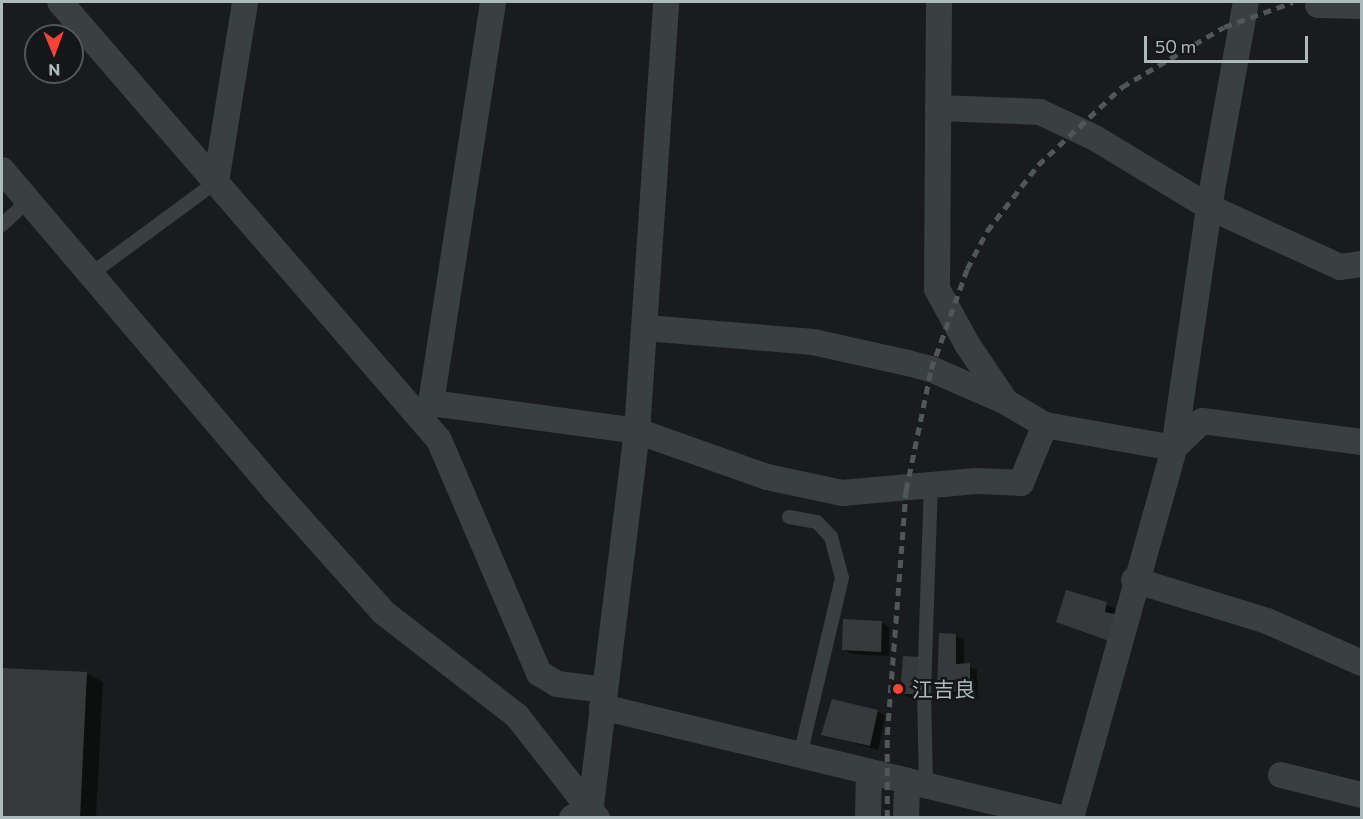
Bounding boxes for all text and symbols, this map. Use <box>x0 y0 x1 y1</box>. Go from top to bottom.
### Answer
north arrow <box>24 24 84 84</box>
scale bar <box>1147 24 1310 62</box>
text: 50 m <box>1155 35 1196 57</box>
text: N <box>48 61 60 80</box>
place label: 江吉良 <box>912 676 975 702</box>
marker: 江吉良 <box>889 680 907 698</box>

